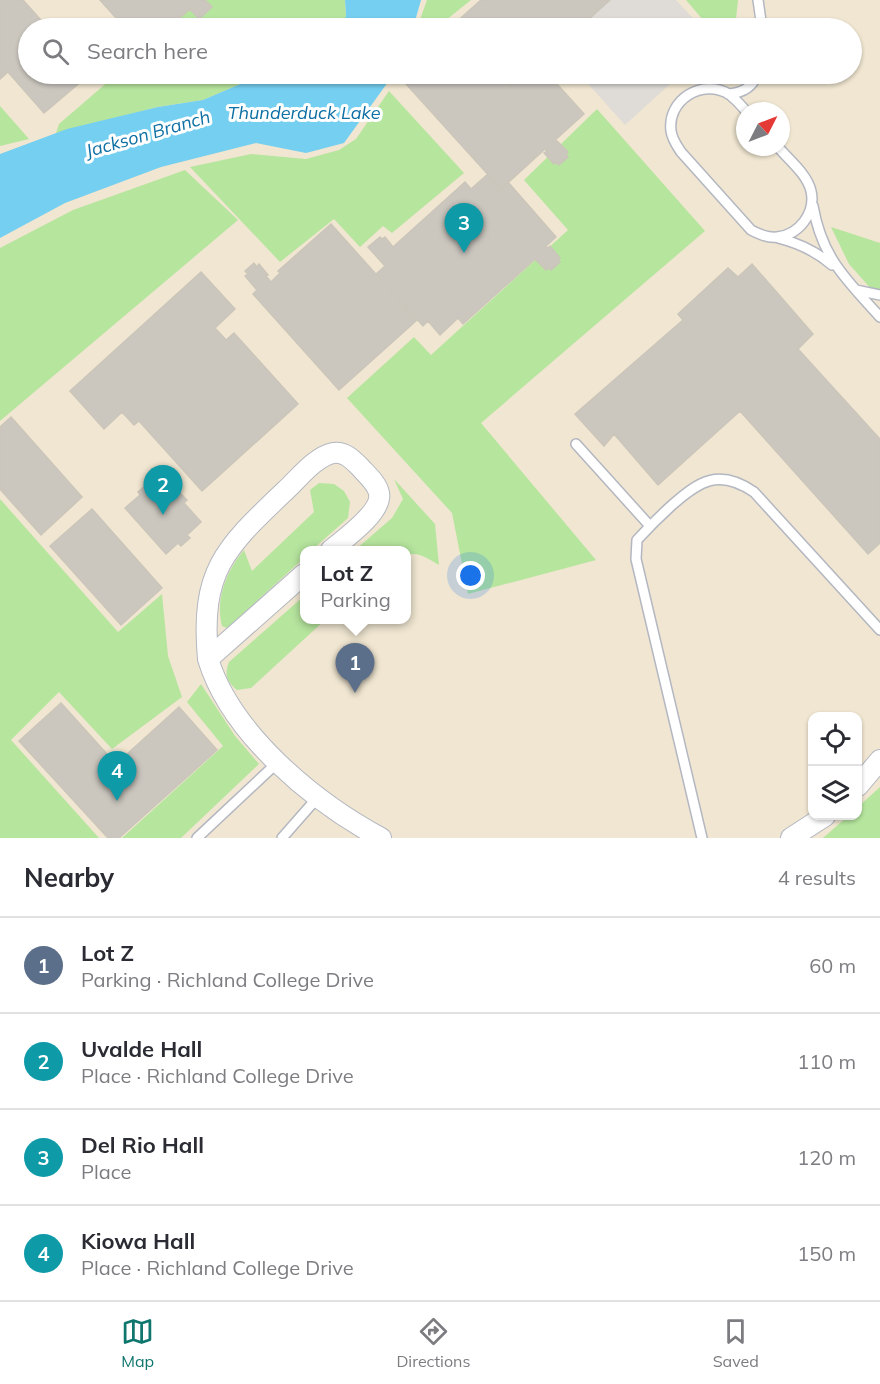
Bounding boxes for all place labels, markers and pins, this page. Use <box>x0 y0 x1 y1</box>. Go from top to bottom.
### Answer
pin: 3 <box>444 204 484 253</box>
pin: 2 <box>144 466 182 515</box>
pin: 1 <box>336 644 374 693</box>
pin: 4 <box>98 752 136 801</box>

